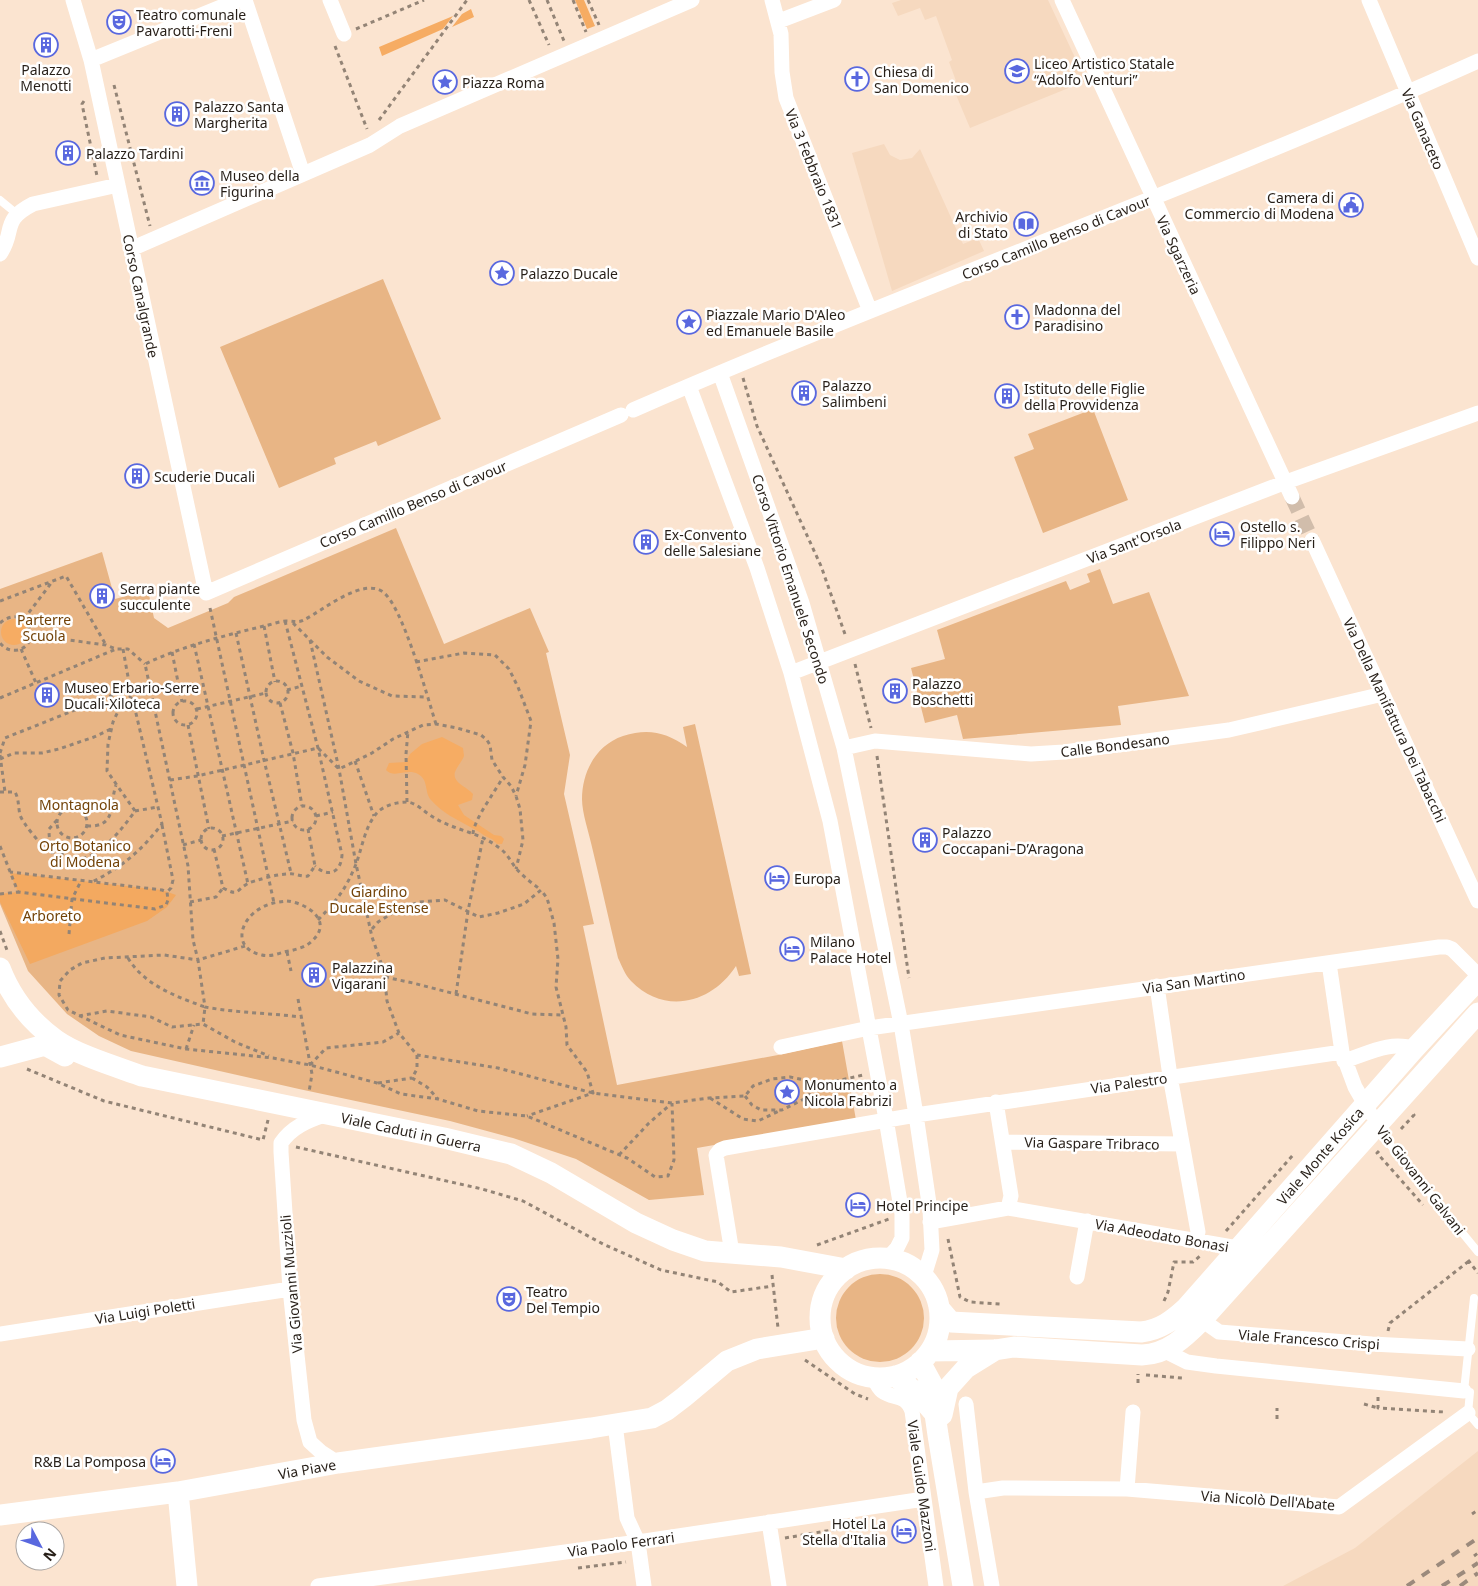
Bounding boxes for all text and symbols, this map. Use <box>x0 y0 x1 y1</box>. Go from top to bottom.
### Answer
place label: Teatro comunale Pavarotti-Freni <box>136 5 246 40</box>
theatre icon: Teatro comunale Pavarotti-Freni <box>106 9 132 35</box>
building icon: Palazzo Menotti <box>33 32 59 58</box>
place label: Liceo Artistico Statale “Adolfo Venturi” <box>1034 54 1174 89</box>
school or university icon: Liceo Artistico Statale “Adolfo Venturi” <box>1004 58 1030 84</box>
place label: Palazzo Menotti <box>20 60 72 95</box>
place label: Chiesa di San Domenico <box>874 62 969 97</box>
church icon: Chiesa di San Domenico <box>844 66 870 92</box>
place icon: Piazza Roma <box>432 69 458 95</box>
place label: Piazza Roma <box>462 73 545 92</box>
street label: Via Ganaceto <box>1397 86 1449 172</box>
place label: Palazzo Santa Margherita <box>194 97 284 132</box>
building icon: Palazzo Santa Margherita <box>164 101 190 127</box>
street label: Via 3 Febbraio 1831 <box>781 106 847 232</box>
building icon: Palazzo Tardini <box>55 140 81 166</box>
place label: Palazzo Tardini <box>86 144 184 163</box>
place label: Museo della Figurina <box>220 166 300 201</box>
museum icon: Museo della Figurina <box>189 170 215 196</box>
place label: Camera di Commercio di Modena <box>1185 188 1334 223</box>
street label: Corso Camillo Benso di Cavour <box>959 190 1153 284</box>
public building icon: Camera di Commercio di Modena <box>1338 192 1364 218</box>
place label: Archivio di Stato <box>955 207 1008 242</box>
library icon: Archivio di Stato <box>1013 211 1039 237</box>
street label: Via Sgarzeria <box>1152 212 1206 298</box>
street label: Corso Canalgrande <box>119 232 163 360</box>
place icon: Palazzo Ducale <box>489 260 515 286</box>
place label: Palazzo Ducale <box>520 264 618 283</box>
place label: Madonna del Paradisino <box>1034 300 1121 335</box>
church icon: Madonna del Paradisino <box>1004 304 1030 330</box>
place label: Piazzale Mario D'Aleo ed Emanuele Basile <box>706 305 845 340</box>
place icon: Piazzale Mario D'Aleo ed Emanuele Basile <box>676 309 702 335</box>
place label: Palazzo Salimbeni <box>822 376 887 411</box>
place label: Istituto delle Figlie della Provvidenza <box>1024 379 1145 414</box>
building icon: Palazzo Salimbeni <box>791 380 817 406</box>
building icon: Istituto delle Figlie della Provvidenza <box>994 383 1020 409</box>
street label: Corso Camillo Benso di Cavour <box>316 456 510 552</box>
building icon: Scuderie Ducali <box>124 463 150 489</box>
place label: Scuderie Ducali <box>154 467 255 486</box>
street label: Corso Vittorio Emanuele Secondo <box>748 472 834 686</box>
street label: Via Sant'Orsola <box>1084 514 1184 568</box>
place label: Ostello s. Filippo Neri <box>1240 517 1315 552</box>
hotel icon: Ostello s. Filippo Neri <box>1209 521 1235 547</box>
place label: Ex-Convento delle Salesiane <box>664 525 761 560</box>
building icon: Ex-Convento delle Salesiane <box>633 529 659 555</box>
place label: Serra piante succulente <box>120 579 200 614</box>
building icon: Serra piante succulente <box>89 583 115 609</box>
park label: Parterre Scuola <box>17 610 71 645</box>
street label: Via Della Manifattura Dei Tabacchi <box>1339 615 1451 825</box>
place label: Palazzo Boschetti <box>912 674 973 709</box>
place label: Museo Erbario-Serre Ducali-Xiloteca <box>64 678 199 713</box>
building icon: Palazzo Boschetti <box>882 678 908 704</box>
building icon: Museo Erbario-Serre Ducali-Xiloteca <box>34 682 60 708</box>
street label: Calle Bondesano <box>1059 729 1171 761</box>
park label: Montagnola <box>39 795 119 814</box>
place label: Palazzo Coccapani–D’Aragona <box>942 823 1084 858</box>
building icon: Palazzo Coccapani–D’Aragona <box>912 827 938 853</box>
park label: Orto Botanico di Modena <box>39 836 131 871</box>
hotel icon: Europa <box>764 865 790 891</box>
place label: Europa <box>794 869 841 888</box>
park label: Giardino Ducale Estense <box>329 882 429 917</box>
park label: Arboreto <box>23 906 81 925</box>
place label: Milano Palace Hotel <box>810 932 891 967</box>
hotel icon: Milano Palace Hotel <box>779 936 805 962</box>
place label: Palazzina Vigarani <box>332 958 393 993</box>
building icon: Palazzina Vigarani <box>301 962 327 988</box>
street label: Via San Martino <box>1141 964 1247 998</box>
street label: Via Palestro <box>1090 1068 1168 1098</box>
place label: Monumento a Nicola Fabrizi <box>804 1075 897 1110</box>
place icon: Monumento a Nicola Fabrizi <box>774 1079 800 1105</box>
street label: Viale Monte Kosica <box>1272 1103 1368 1209</box>
street label: Viale Caduti in Guerra <box>339 1108 483 1156</box>
street label: Via Giovanni Galvani <box>1372 1121 1470 1239</box>
street label: Via Gaspare Tribraco <box>1024 1132 1160 1154</box>
hotel icon: Hotel Principe <box>845 1192 871 1218</box>
place label: Hotel Principe <box>876 1196 969 1215</box>
street label: Via Giovanni Muzzioli <box>275 1214 307 1354</box>
street label: Via Adeodato Bonasi <box>1094 1214 1230 1256</box>
place label: Teatro Del Tempio <box>526 1282 600 1317</box>
theatre icon: Teatro Del Tempio <box>496 1286 522 1312</box>
street label: Via Luigi Poletti <box>94 1294 196 1328</box>
street label: Viale Francesco Crispi <box>1238 1325 1380 1353</box>
street label: Viale Guido Mazzoni <box>903 1419 941 1553</box>
hotel icon: R&B La Pomposa <box>150 1448 176 1474</box>
place label: R&B La Pomposa <box>34 1452 146 1471</box>
street label: Via Piave <box>277 1455 338 1483</box>
street label: Via Nicolò Dell'Abate <box>1200 1486 1336 1514</box>
place label: Hotel La Stella d'Italia <box>802 1514 886 1549</box>
hotel icon: Hotel La Stella d'Italia <box>891 1518 917 1544</box>
north arrow <box>15 1521 65 1571</box>
street label: Via Paolo Ferrari <box>566 1527 676 1561</box>
text: N <box>39 1544 61 1565</box>

